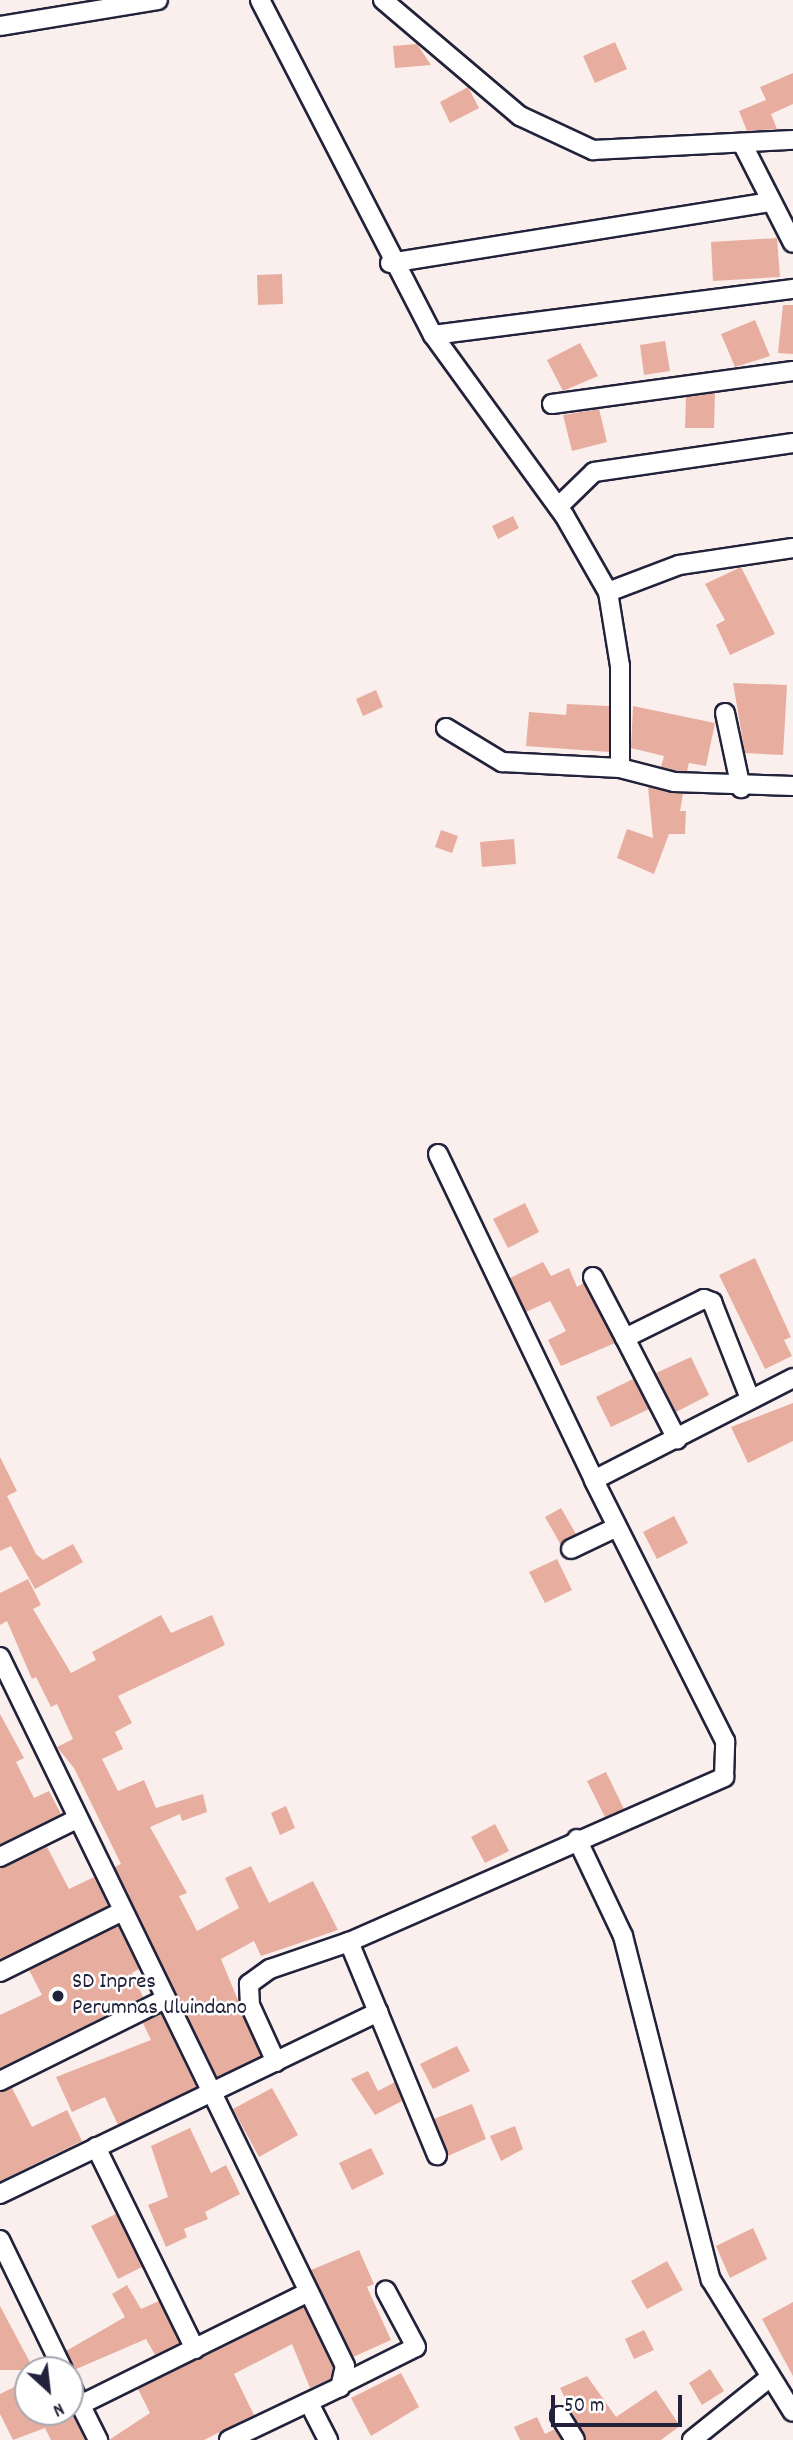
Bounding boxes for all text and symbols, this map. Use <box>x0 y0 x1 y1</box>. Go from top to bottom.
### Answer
place label: SD Inpres Perumnas Uluindano <box>72 1969 247 2023</box>
marker: SD Inpres Perumnas Uluindano <box>50 1988 66 2004</box>
north arrow <box>14 2356 84 2426</box>
scale bar <box>555 2380 686 2424</box>
text: 50 m <box>564 2392 604 2422</box>
text: N <box>48 2394 68 2423</box>

